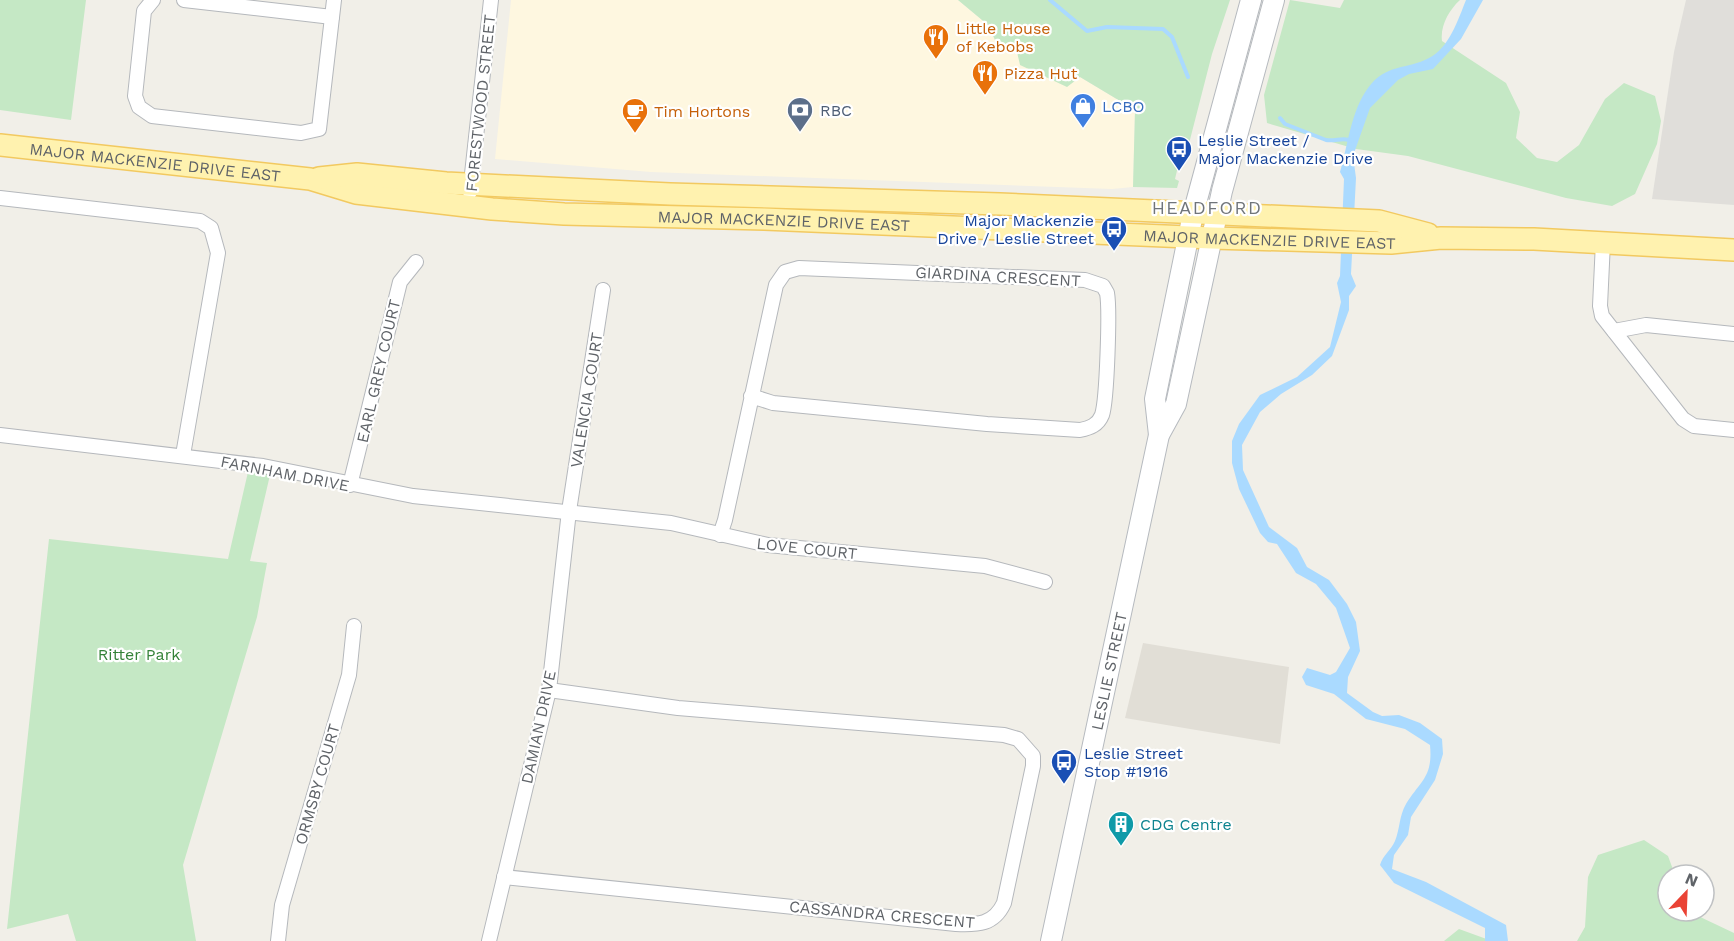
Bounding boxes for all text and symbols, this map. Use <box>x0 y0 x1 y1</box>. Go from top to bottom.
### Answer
street label: FORESTWOOD STREET <box>462 13 499 193</box>
place label: Little House of Kebobs <box>956 19 1051 56</box>
restaurant icon: Little House of Kebobs <box>921 22 951 60</box>
restaurant icon: Pizza Hut <box>970 58 1000 96</box>
place label: Pizza Hut <box>1004 64 1078 83</box>
shop icon: LCBO <box>1068 91 1098 129</box>
bank icon: RBC <box>785 95 815 133</box>
cafe icon: Tim Hortons <box>620 96 650 134</box>
place label: LCBO <box>1102 97 1145 116</box>
place label: RBC <box>820 101 852 120</box>
place label: Tim Hortons <box>654 102 750 121</box>
place label: Leslie Street / Major Mackenzie Drive <box>1198 131 1373 168</box>
bus stop icon: Leslie Street / Major Mackenzie Drive <box>1164 134 1194 172</box>
street label: MAJOR MACKENZIE DRIVE EAST <box>29 139 282 186</box>
district label: HEADFORD <box>1152 197 1262 218</box>
street label: MAJOR MACKENZIE DRIVE EAST <box>657 207 911 235</box>
place label: Major Mackenzie Drive / Leslie Street <box>937 211 1094 248</box>
bus stop icon: Major Mackenzie Drive / Leslie Street <box>1099 214 1129 252</box>
street label: MAJOR MACKENZIE DRIVE EAST <box>1143 226 1396 253</box>
street label: GIARDINA CRESCENT <box>915 263 1081 290</box>
street label: EARL GREY COURT <box>353 297 404 445</box>
street label: VALENCIA COURT <box>566 331 607 469</box>
street label: FARNHAM DRIVE <box>219 452 351 495</box>
street label: LOVE COURT <box>756 534 859 563</box>
street label: LESLIE STREET <box>1087 610 1131 732</box>
park label: Ritter Park <box>98 645 180 664</box>
street label: DAMIAN DRIVE <box>517 669 560 786</box>
street label: ORMSBY COURT <box>291 721 344 847</box>
place label: Leslie Street Stop #1916 <box>1084 744 1183 781</box>
bus stop icon: Leslie Street Stop #1916 <box>1049 747 1079 785</box>
building icon: CDG Centre <box>1106 809 1136 847</box>
place label: CDG Centre <box>1140 815 1232 834</box>
north arrow <box>1656 863 1716 923</box>
text: N <box>1682 869 1701 891</box>
street label: CASSANDRA CRESCENT <box>788 897 976 932</box>

